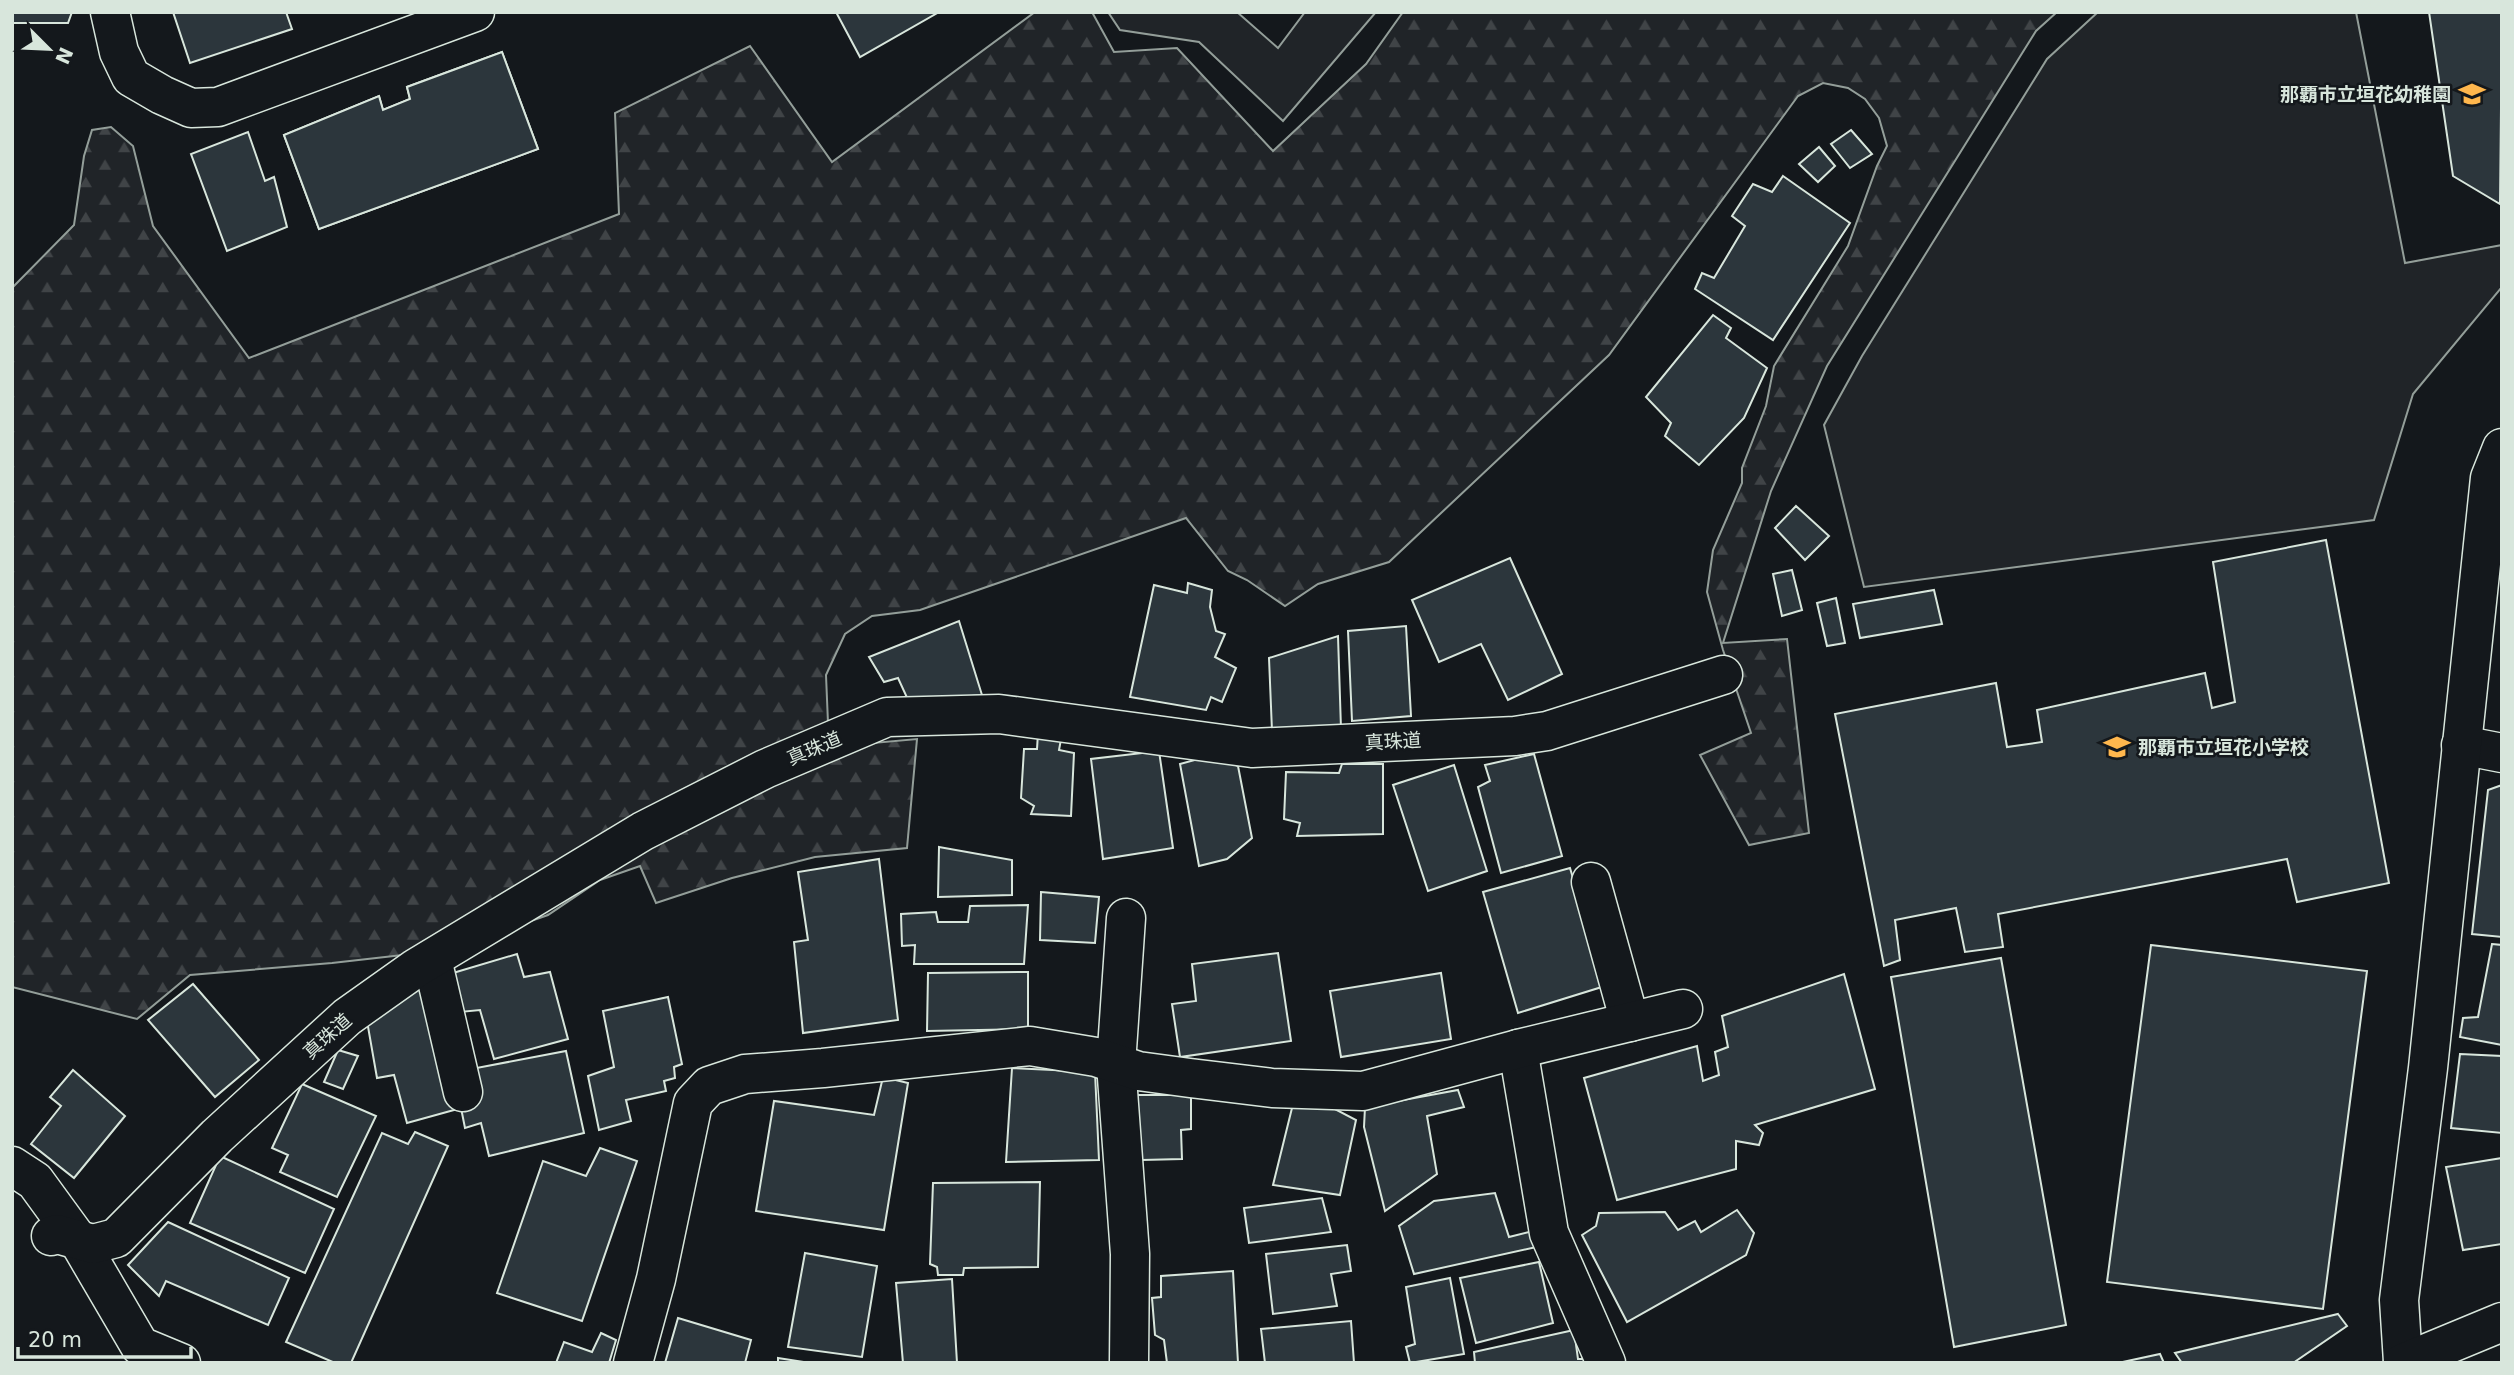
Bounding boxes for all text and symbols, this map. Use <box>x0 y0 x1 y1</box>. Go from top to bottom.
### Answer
north arrow <box>14 14 84 84</box>
text: N <box>51 44 78 68</box>
school or university icon: 那覇市立垣花幼稚園 <box>2457 79 2487 109</box>
place label: 那覇市立垣花幼稚園 <box>2280 83 2451 105</box>
street label: 真珠道 <box>783 727 845 769</box>
street label: 真珠道 <box>1364 729 1422 753</box>
school or university icon: 那覇市立垣花小学校 <box>2102 732 2132 762</box>
place label: 那覇市立垣花小学校 <box>2138 736 2309 758</box>
street label: 真珠道 <box>298 1009 356 1063</box>
scale bar <box>18 1316 191 1360</box>
text: 20 m <box>28 1328 82 1352</box>

